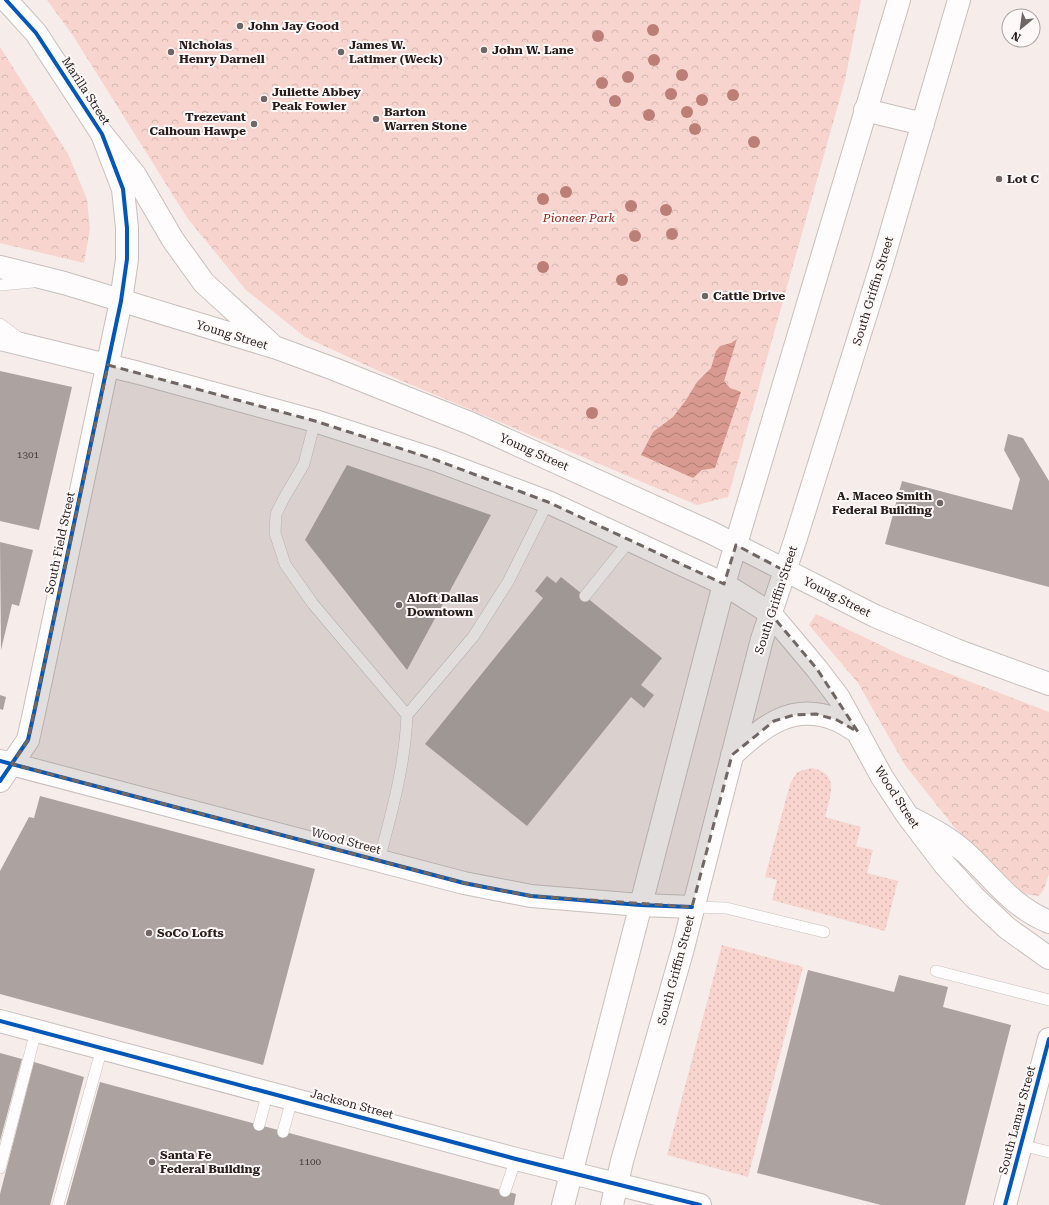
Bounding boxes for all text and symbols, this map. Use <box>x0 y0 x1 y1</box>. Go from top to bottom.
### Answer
north arrow <box>1001 8 1041 48</box>
place label: John Jay Good <box>248 19 339 33</box>
marker: John Jay Good <box>235 21 245 31</box>
text: N <box>1009 28 1023 44</box>
place label: Nicholas Henry Darnell <box>179 38 265 66</box>
place label: James W. Latimer (Weck) <box>349 38 443 66</box>
place label: John W. Lane <box>492 43 574 57</box>
marker: John W. Lane <box>479 45 489 55</box>
marker: Nicholas Henry Darnell <box>166 47 176 57</box>
marker: James W. Latimer (Weck) <box>336 47 346 57</box>
street label: Marilla Street <box>59 54 113 128</box>
place label: Juliette Abbey Peak Fowler <box>272 85 361 113</box>
marker: Juliette Abbey Peak Fowler <box>259 94 269 104</box>
place label: Barton Warren Stone <box>384 105 467 133</box>
place label: Trezevant Calhoun Hawpe <box>149 110 246 138</box>
marker: Barton Warren Stone <box>371 114 381 124</box>
marker: Trezevant Calhoun Hawpe <box>249 119 259 129</box>
place label: Lot C <box>1007 172 1039 186</box>
marker: Lot C <box>994 174 1004 184</box>
park label: Pioneer Park <box>542 211 616 225</box>
street label: South Griffin Street <box>850 234 896 347</box>
place label: Cattle Drive <box>713 289 785 303</box>
marker: Cattle Drive <box>700 291 710 301</box>
street label: Young Street <box>194 317 270 353</box>
street label: Young Street <box>497 431 571 474</box>
house number: 1301 <box>17 449 40 460</box>
place label: A. Maceo Smith Federal Building <box>832 489 933 517</box>
street label: South Field Street <box>42 490 78 595</box>
marker: A. Maceo Smith Federal Building <box>935 498 945 508</box>
street label: South Griffin Street <box>752 544 800 656</box>
street label: Young Street <box>801 574 874 620</box>
place label: Aloft Dallas Downtown <box>407 591 479 619</box>
marker: Aloft Dallas Downtown <box>394 600 404 610</box>
street label: Wood Street <box>872 763 923 831</box>
street label: Wood Street <box>310 825 383 857</box>
street label: South Griffin Street <box>655 913 698 1026</box>
place label: SoCo Lofts <box>157 926 224 940</box>
marker: SoCo Lofts <box>144 928 154 938</box>
street label: South Lamar Street <box>996 1064 1038 1176</box>
street label: Jackson Street <box>309 1086 395 1122</box>
place label: Santa Fe Federal Building <box>160 1148 261 1176</box>
house number: 1100 <box>299 1156 322 1167</box>
marker: Santa Fe Federal Building <box>147 1157 157 1167</box>

